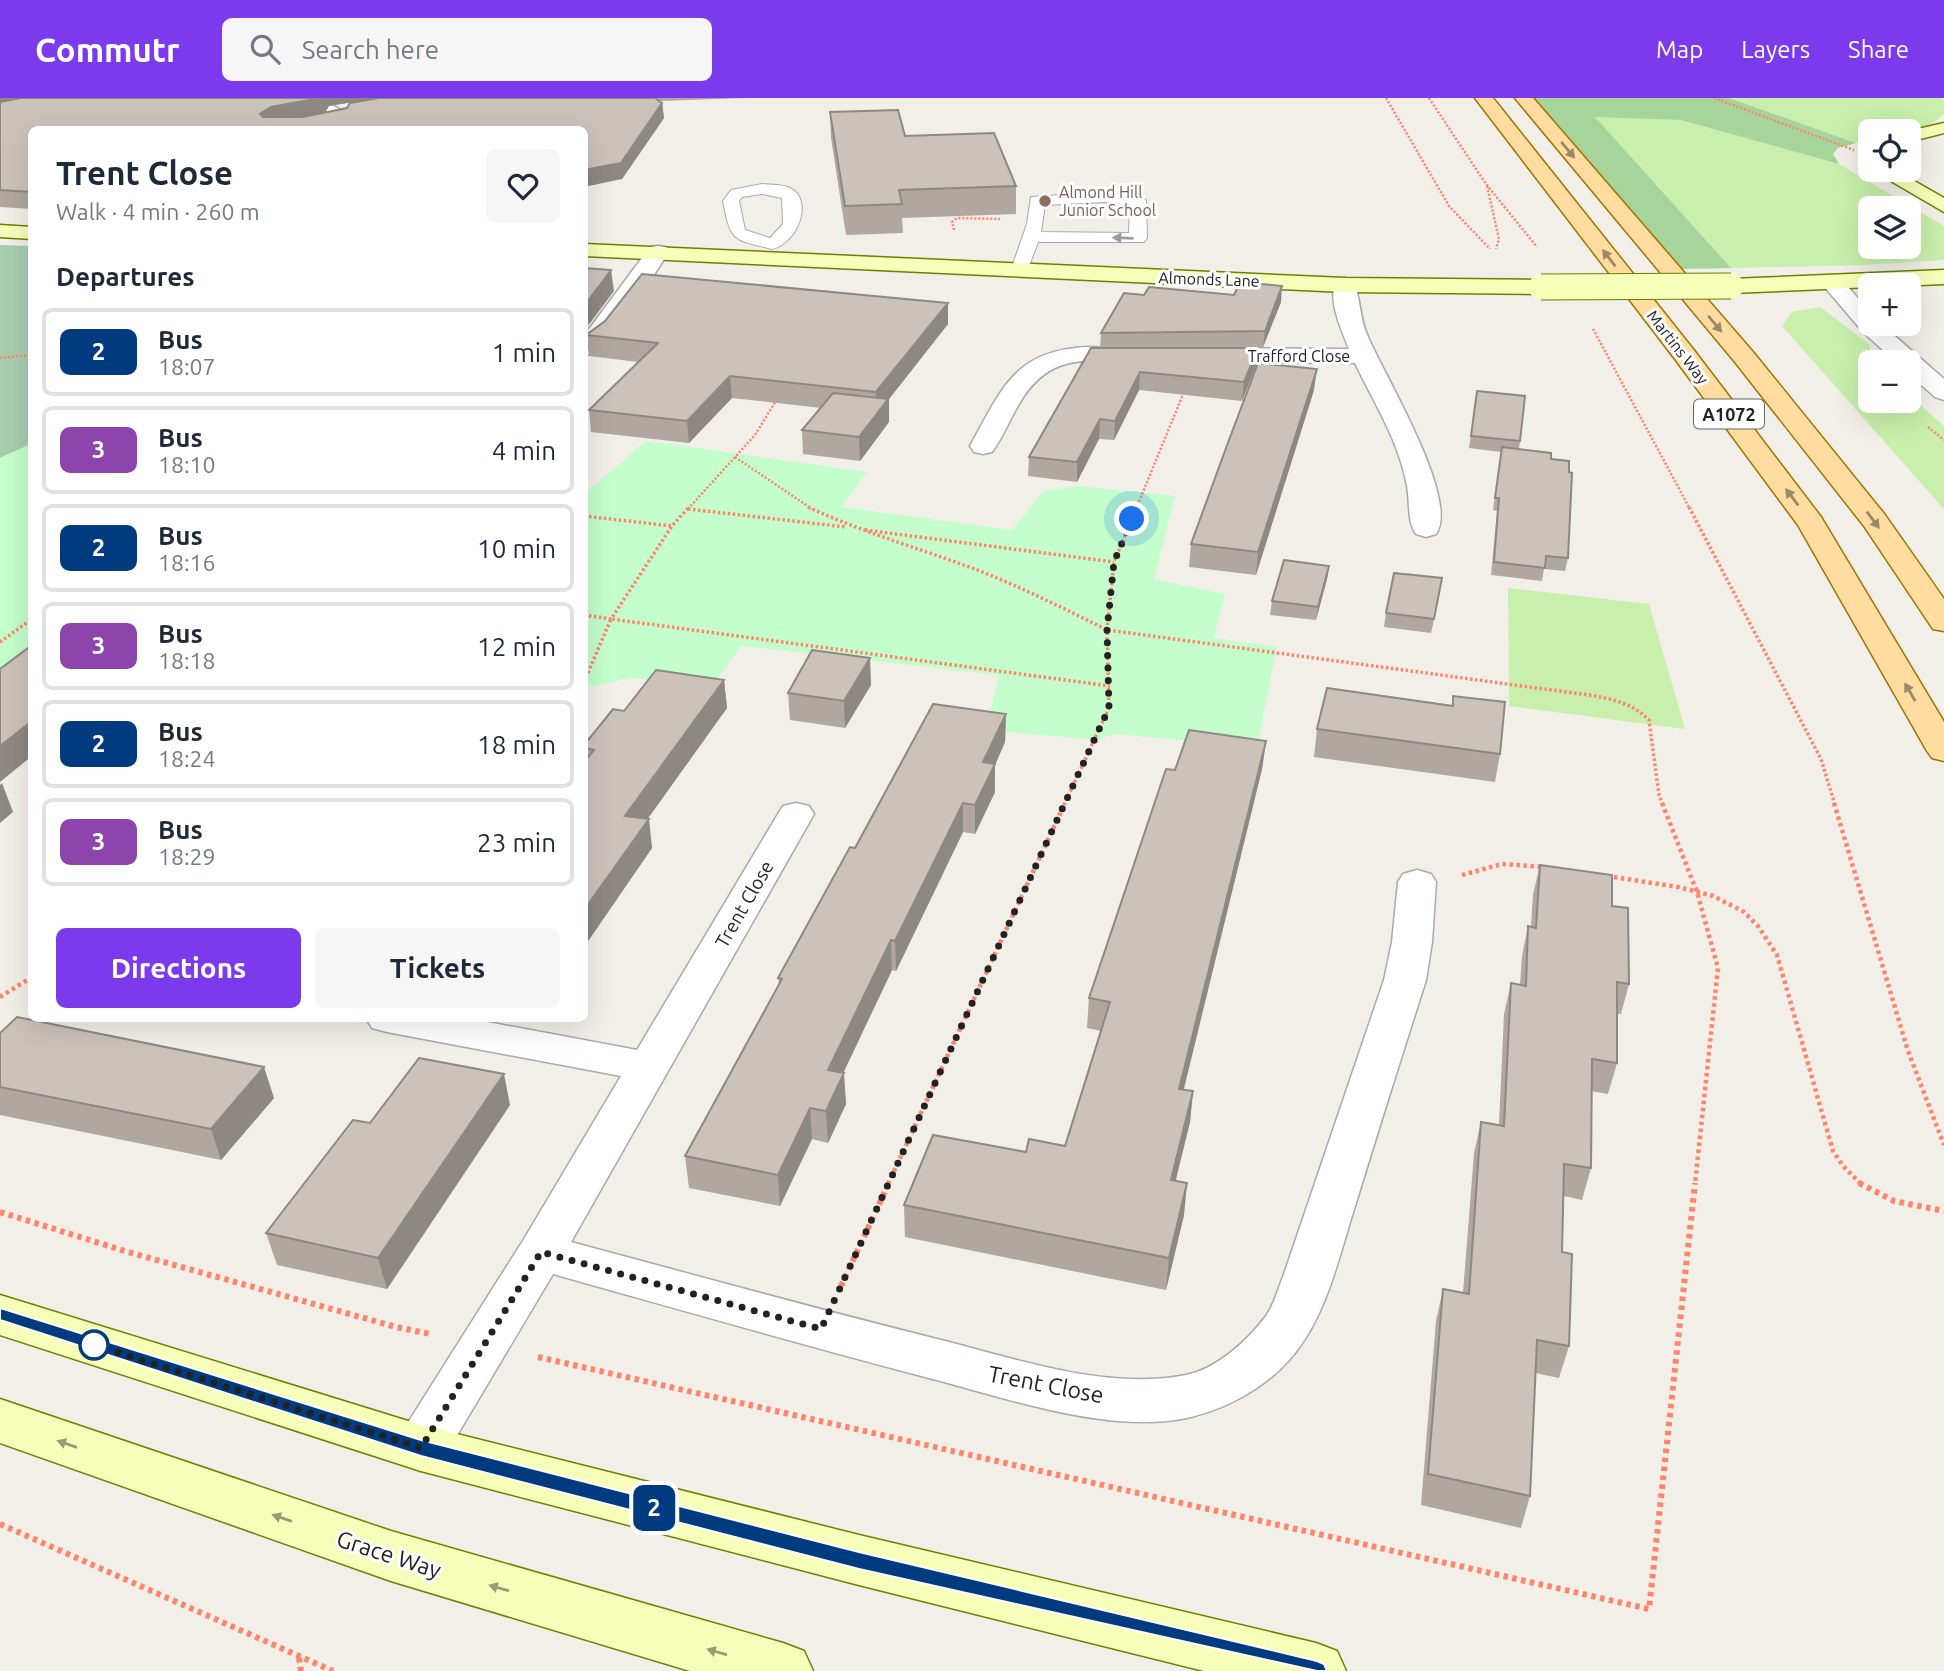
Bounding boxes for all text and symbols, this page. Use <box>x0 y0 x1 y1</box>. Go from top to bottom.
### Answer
search box <box>222 18 712 81</box>
icon: search <box>246 30 284 68</box>
text: Commutr <box>35 31 180 68</box>
text: Search here <box>302 35 439 64</box>
text: Map <box>1656 36 1703 63</box>
text: Layers <box>1741 36 1810 63</box>
text: Share <box>1848 36 1909 63</box>
map controls <box>1858 119 1921 413</box>
button: locate <box>1858 119 1921 182</box>
one-way arrow <box>1560 141 1576 159</box>
button: heart <box>486 149 560 223</box>
text: Trent Close <box>56 154 233 191</box>
place label: Almond Hill Junior School <box>1059 183 1156 219</box>
marker: Almond Hill Junior School <box>1037 193 1053 209</box>
button: layers <box>1858 196 1921 259</box>
text: Walk · 4 min · 260 m <box>56 199 260 224</box>
one-way arrow <box>1112 232 1134 244</box>
one-way arrow <box>1603 249 1617 267</box>
text: Departures <box>56 262 194 291</box>
street label: Almonds Lane <box>1158 268 1260 290</box>
button: + <box>1858 273 1921 336</box>
street label: Martins Way <box>1644 307 1713 388</box>
one-way arrow <box>1707 315 1722 332</box>
text: Bus <box>158 325 203 354</box>
text: 2 <box>92 338 105 365</box>
text: 1 min <box>492 338 556 367</box>
street label: Trafford Close <box>1248 347 1350 365</box>
button: − <box>1858 350 1921 413</box>
text: 18:07 <box>158 354 216 379</box>
road number: A1072 <box>1694 400 1764 428</box>
text: Bus <box>158 423 203 452</box>
text: 3 <box>92 436 105 463</box>
text: 4 min <box>492 436 556 465</box>
text: 18:10 <box>158 452 216 477</box>
one-way arrow <box>1784 489 1799 507</box>
your location <box>1114 501 1149 536</box>
one-way arrow <box>1866 510 1881 528</box>
text: Bus <box>158 521 203 550</box>
text: 2 <box>92 534 105 561</box>
text: 10 min <box>477 534 556 563</box>
text: 18:16 <box>158 550 216 575</box>
text: Bus <box>158 619 203 648</box>
text: 3 <box>92 632 105 659</box>
text: 12 min <box>477 632 556 661</box>
text: 18:18 <box>158 648 216 673</box>
one-way arrow <box>1903 682 1916 701</box>
text: Bus <box>158 717 203 746</box>
text: 2 <box>92 730 105 757</box>
text: 18 min <box>477 730 556 759</box>
text: 18:24 <box>158 746 216 771</box>
text: Bus <box>158 815 203 844</box>
text: 3 <box>92 828 105 855</box>
text: 23 min <box>477 828 556 857</box>
text: 18:29 <box>158 844 216 869</box>
street label: Trent Close <box>710 857 778 951</box>
button: Directions <box>56 928 301 1008</box>
button: Tickets <box>315 928 560 1008</box>
unlabelled marker <box>79 1330 109 1360</box>
street label: Trent Close <box>986 1361 1106 1407</box>
one-way arrow <box>57 1438 78 1449</box>
line badge: 2 <box>631 1485 677 1531</box>
text: 2 <box>647 1494 661 1521</box>
one-way arrow <box>272 1512 293 1523</box>
street label: Grace Way <box>334 1525 444 1583</box>
one-way arrow <box>488 1582 509 1592</box>
one-way arrow <box>707 1646 728 1656</box>

